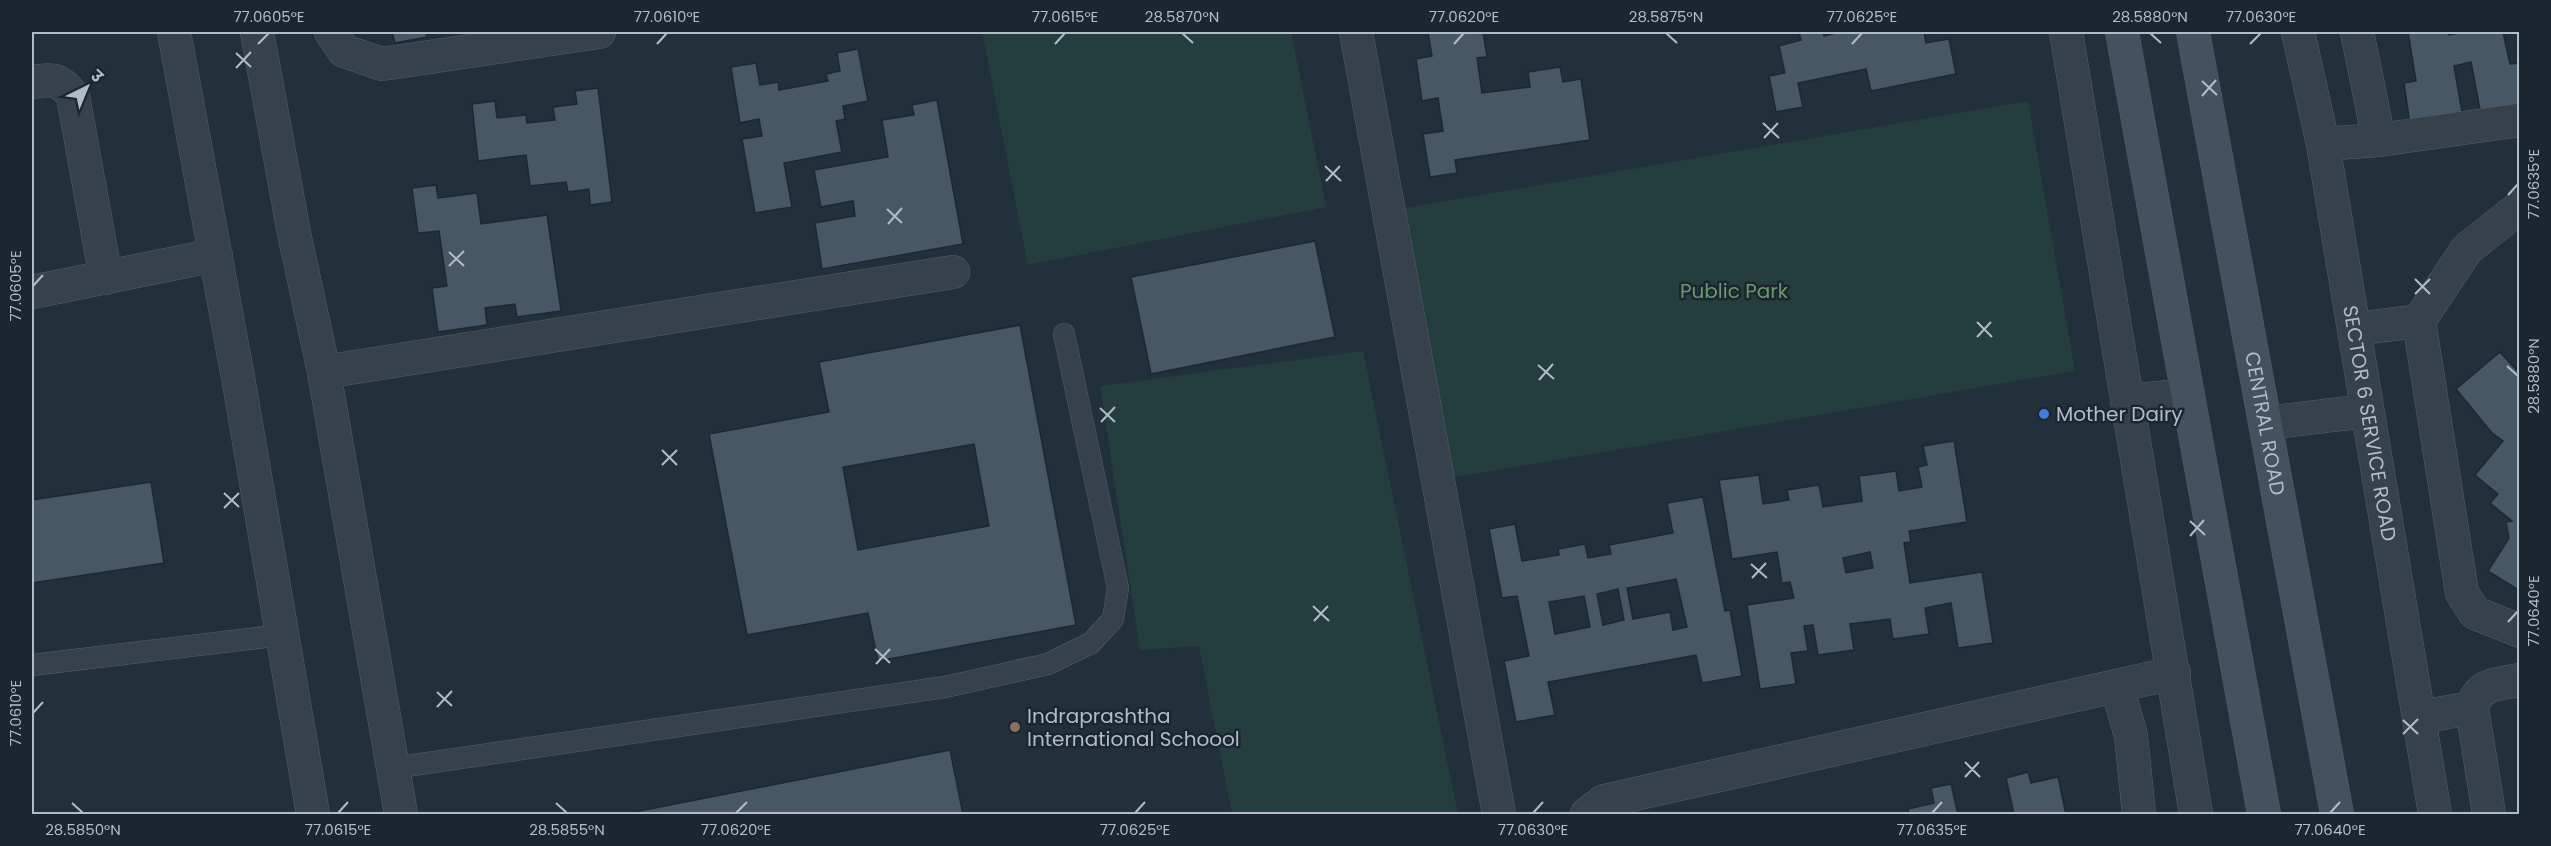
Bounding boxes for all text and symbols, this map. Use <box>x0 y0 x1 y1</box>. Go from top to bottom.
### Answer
text: 77.0605°E <box>233 6 305 27</box>
text: 77.0610°E <box>634 6 700 27</box>
text: 77.0615°E <box>1032 6 1098 27</box>
text: 28.5870°N <box>1145 6 1219 27</box>
text: 77.0620°E <box>1429 6 1499 27</box>
text: 28.5875°N <box>1629 6 1703 27</box>
text: 77.0625°E <box>1827 6 1897 27</box>
text: 28.5880°N <box>2112 6 2188 27</box>
text: 77.0630°E <box>2226 6 2296 27</box>
north arrow <box>57 57 117 117</box>
text: उ <box>85 64 109 89</box>
text: 77.0635°E <box>2523 149 2544 219</box>
text: 77.0605°E <box>5 250 26 322</box>
park label: Public Park <box>1680 277 1789 305</box>
street label: SECTOR 6 SERVICE ROAD <box>2336 303 2403 543</box>
text: 28.5880°N <box>2523 338 2544 414</box>
street label: CENTRAL ROAD <box>2238 349 2292 498</box>
place label: Mother Dairy <box>2056 400 2183 428</box>
marker: Mother Dairy <box>2037 407 2051 421</box>
text: 77.0640°E <box>2523 575 2544 647</box>
text: 77.0610°E <box>5 680 26 746</box>
place label: Indraprashtha International Schoool <box>1027 702 1240 753</box>
marker: Indraprashtha International Schoool <box>1008 720 1022 734</box>
text: 28.5850°N <box>45 819 121 840</box>
text: 77.0615°E <box>305 819 371 840</box>
text: 28.5855°N <box>529 819 605 840</box>
text: 77.0620°E <box>701 819 771 840</box>
text: 77.0625°E <box>1100 819 1170 840</box>
text: 77.0630°E <box>1498 819 1568 840</box>
text: 77.0635°E <box>1897 819 1967 840</box>
text: 77.0640°E <box>2294 819 2366 840</box>

